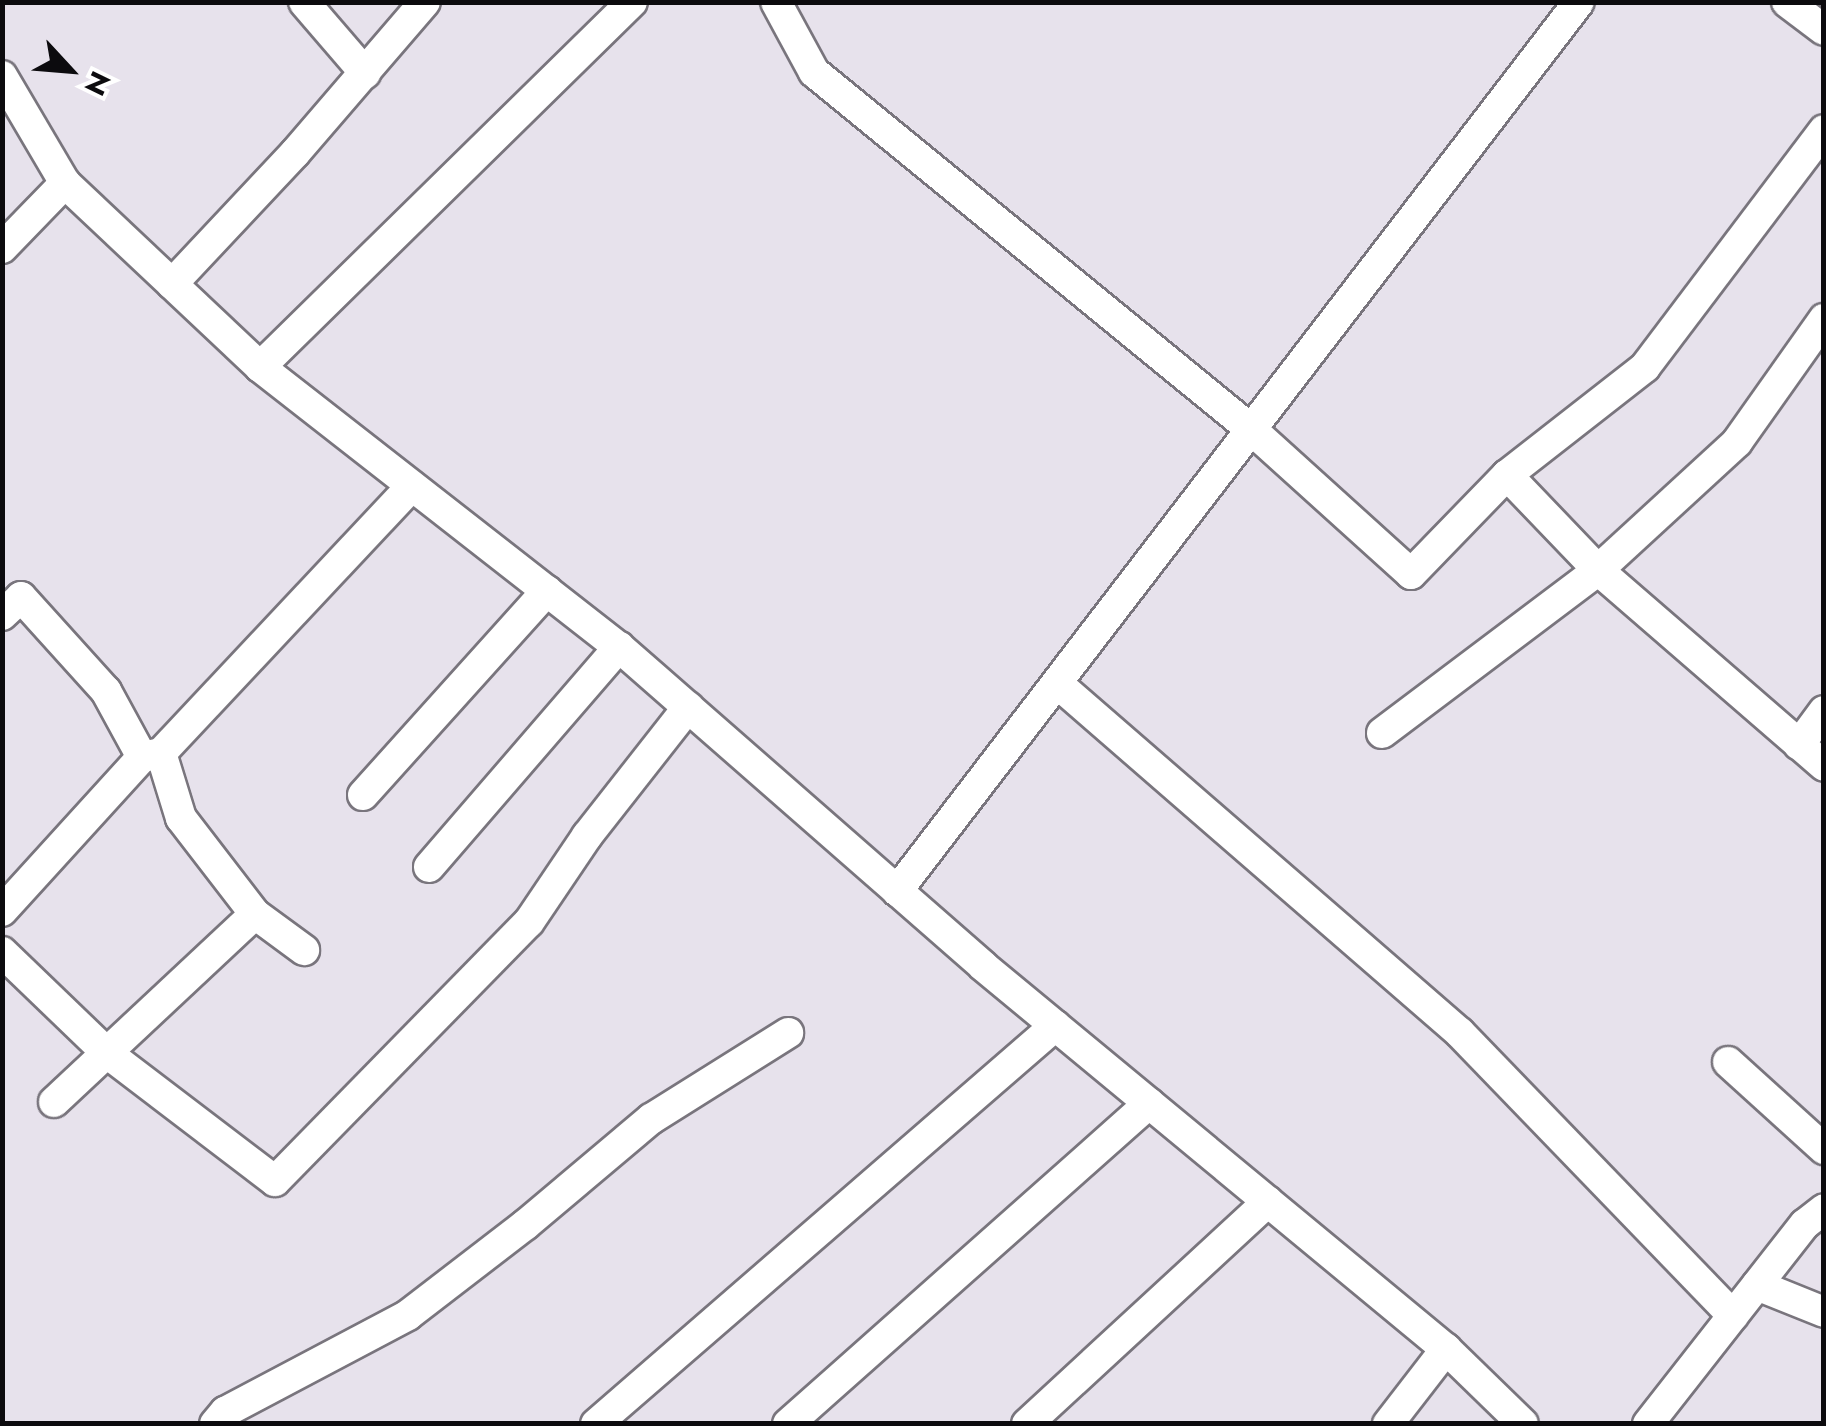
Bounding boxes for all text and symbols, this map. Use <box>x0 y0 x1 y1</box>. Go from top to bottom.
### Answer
north arrow <box>20 20 120 120</box>
text: N <box>74 64 121 102</box>

